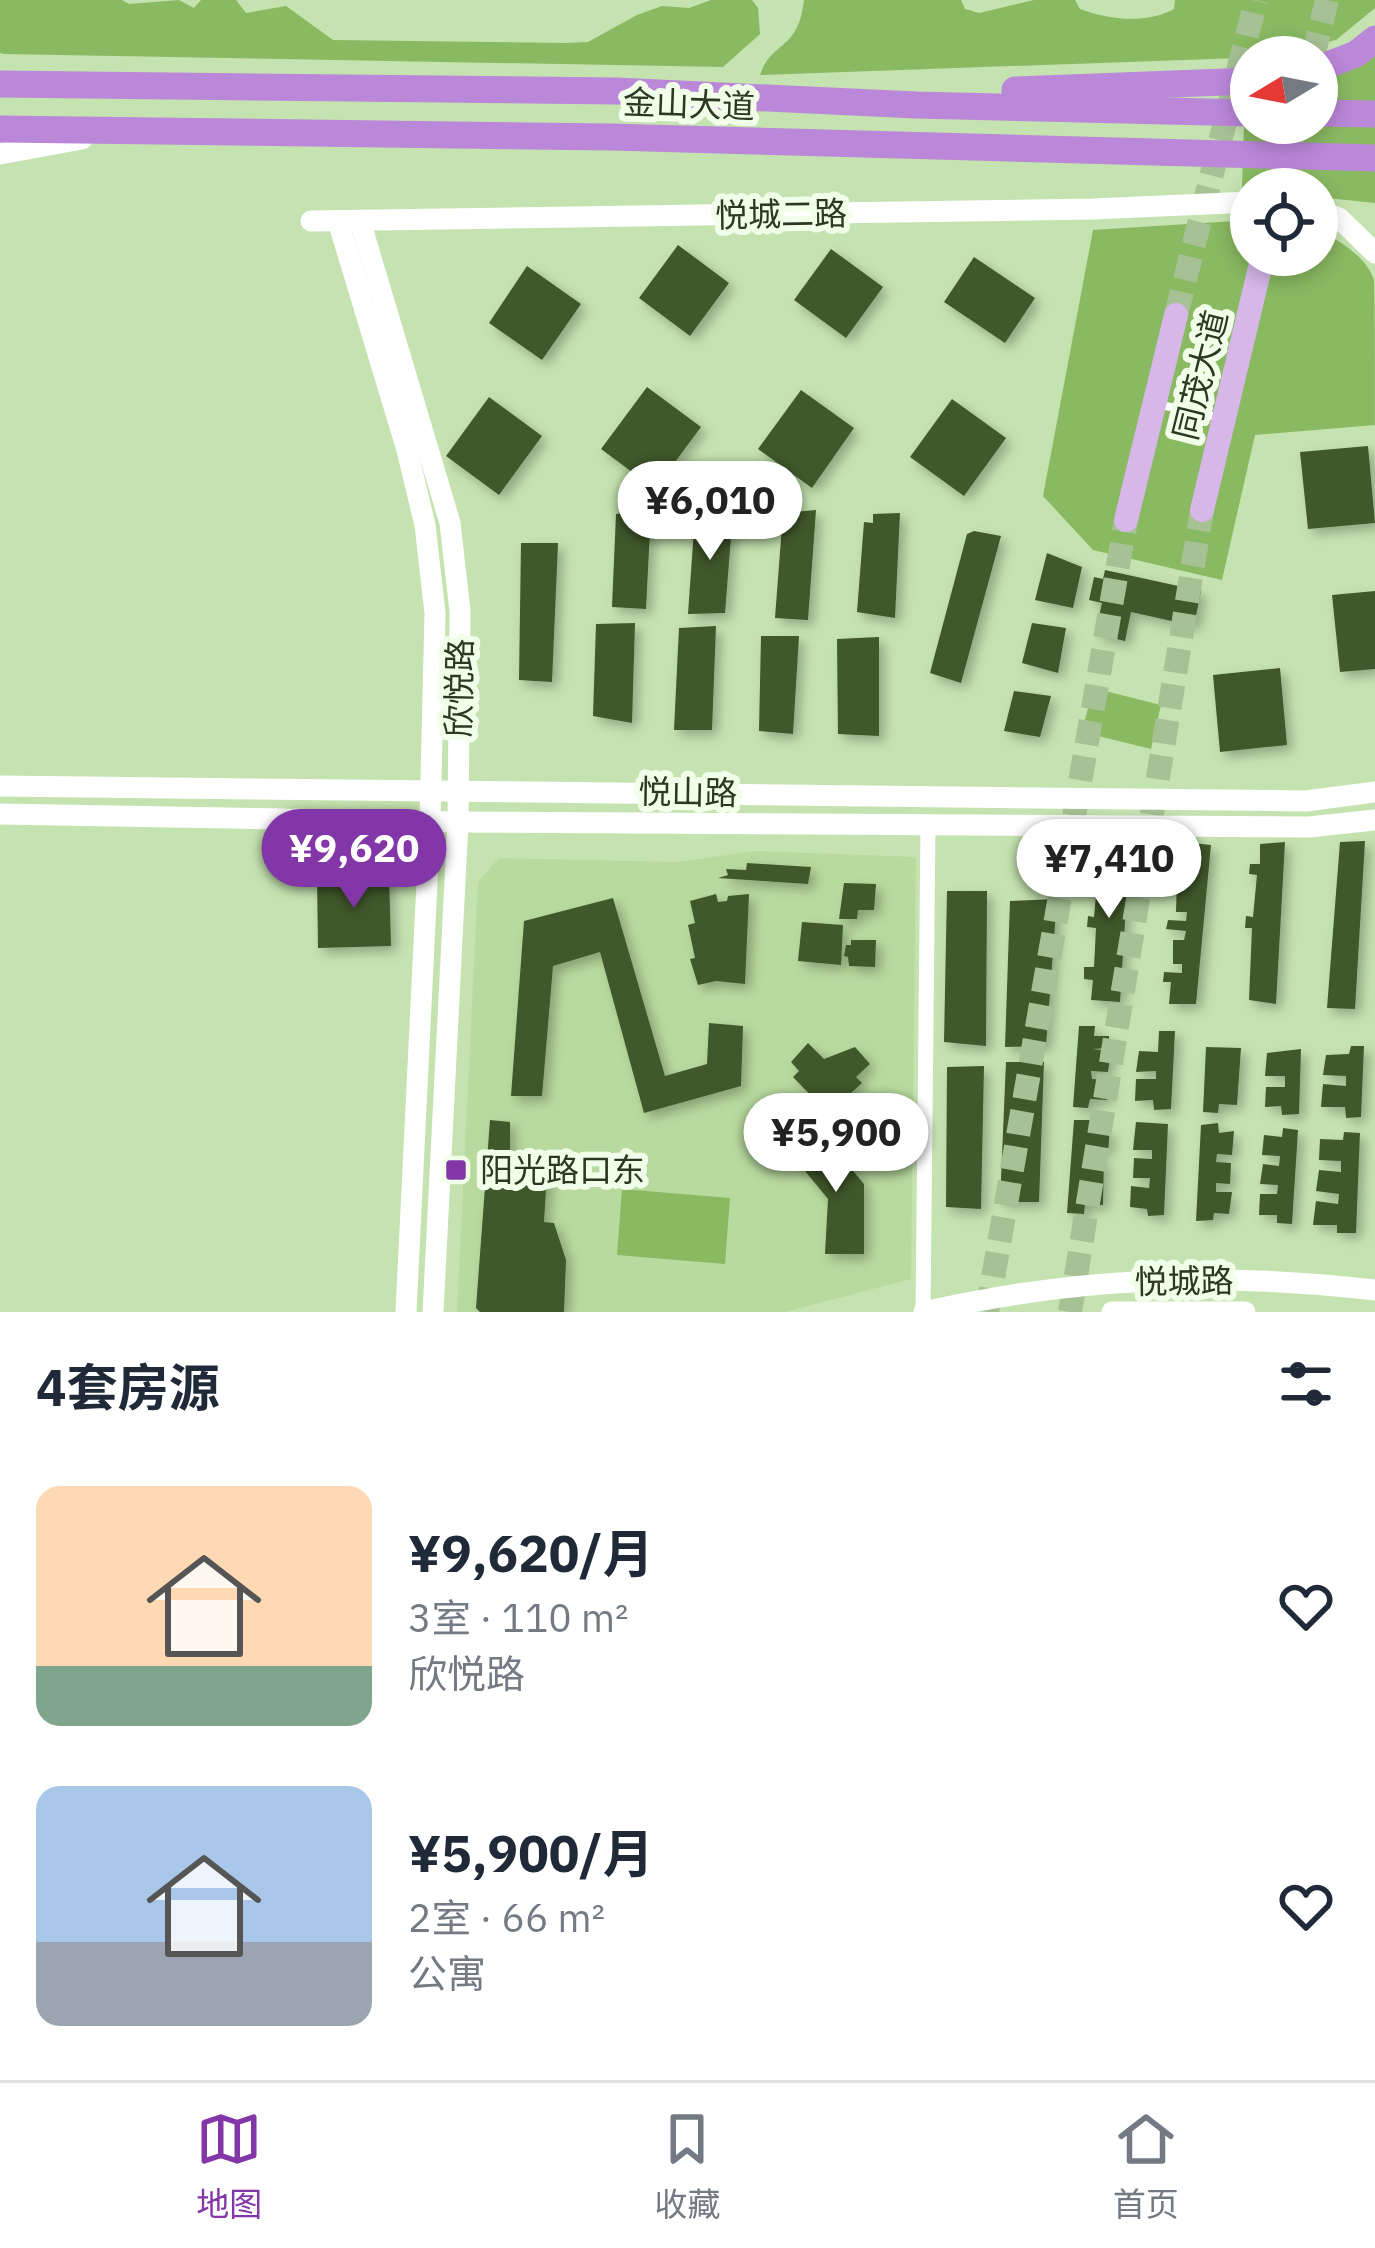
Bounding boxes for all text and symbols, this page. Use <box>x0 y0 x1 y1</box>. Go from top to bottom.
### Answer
north arrow <box>1230 36 1338 144</box>
map controls <box>1230 36 1338 276</box>
street label: 金山大道 <box>622 80 756 127</box>
button: locate <box>1230 168 1338 276</box>
street label: 悦城二路 <box>715 191 847 236</box>
street label: 同茂大道 <box>1163 306 1236 444</box>
pin: ¥6,010 <box>612 461 808 563</box>
text: ¥6,010 <box>644 474 776 525</box>
street label: 欣悦路 <box>436 638 481 738</box>
street label: 悦山路 <box>638 769 738 814</box>
pin: ¥9,620 <box>256 809 452 911</box>
pin: ¥7,410 <box>1011 819 1207 921</box>
text: ¥9,620 <box>288 822 420 873</box>
text: ¥7,410 <box>1043 832 1175 883</box>
pin: ¥5,900 <box>738 1093 934 1195</box>
text: ¥5,900 <box>770 1106 902 1157</box>
place label: 阳光路口东 <box>480 1148 645 1191</box>
marker: 阳光路口东 <box>443 1157 469 1183</box>
street label: 悦城路 <box>1134 1258 1234 1303</box>
icon: filters <box>1273 1351 1339 1417</box>
text: 4套房源 <box>36 1354 220 1420</box>
text: ¥9,620/月 <box>408 1520 654 1586</box>
icon: home <box>132 1534 276 1678</box>
icon: heart <box>1273 1573 1339 1639</box>
text: 3室 · 110 m² <box>408 1592 628 1643</box>
text: 欣悦路 <box>408 1648 525 1699</box>
text: ¥5,900/月 <box>408 1820 654 1886</box>
icon: home <box>132 1834 276 1978</box>
icon: heart <box>1273 1873 1339 1939</box>
text: 2室 · 66 m² <box>408 1892 605 1943</box>
text: 公寓 <box>408 1948 486 1999</box>
tab: 地图 <box>196 2106 262 2226</box>
tab: 收藏 <box>654 2106 720 2226</box>
tab: 首页 <box>1113 2106 1179 2226</box>

